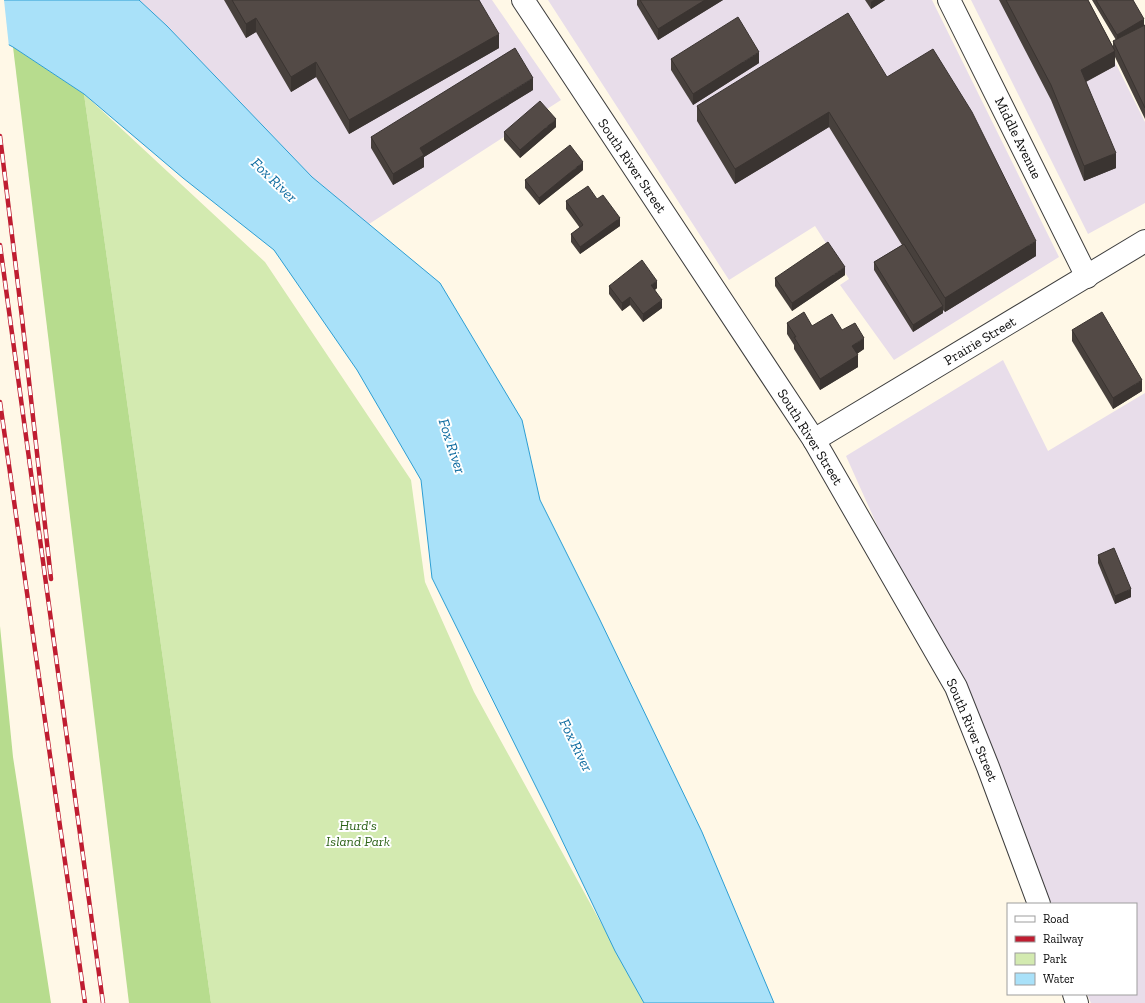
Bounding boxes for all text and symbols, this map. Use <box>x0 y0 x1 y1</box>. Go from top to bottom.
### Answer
street label: Middle Avenue <box>991 94 1045 182</box>
street label: South River Street <box>594 116 670 217</box>
water label: Fox River <box>247 154 301 207</box>
street label: Prairie Street <box>941 312 1020 369</box>
street label: South River Street <box>774 386 847 489</box>
water label: Fox River <box>435 416 470 477</box>
street label: South River Street <box>943 676 1002 785</box>
water label: Fox River <box>555 716 597 775</box>
park label: Hurd's Island Park <box>326 817 390 850</box>
legend <box>1007 903 1137 995</box>
text: Road <box>1043 912 1069 926</box>
text: Railway <box>1043 932 1084 946</box>
text: Park <box>1043 952 1068 966</box>
text: Water <box>1043 972 1075 986</box>

